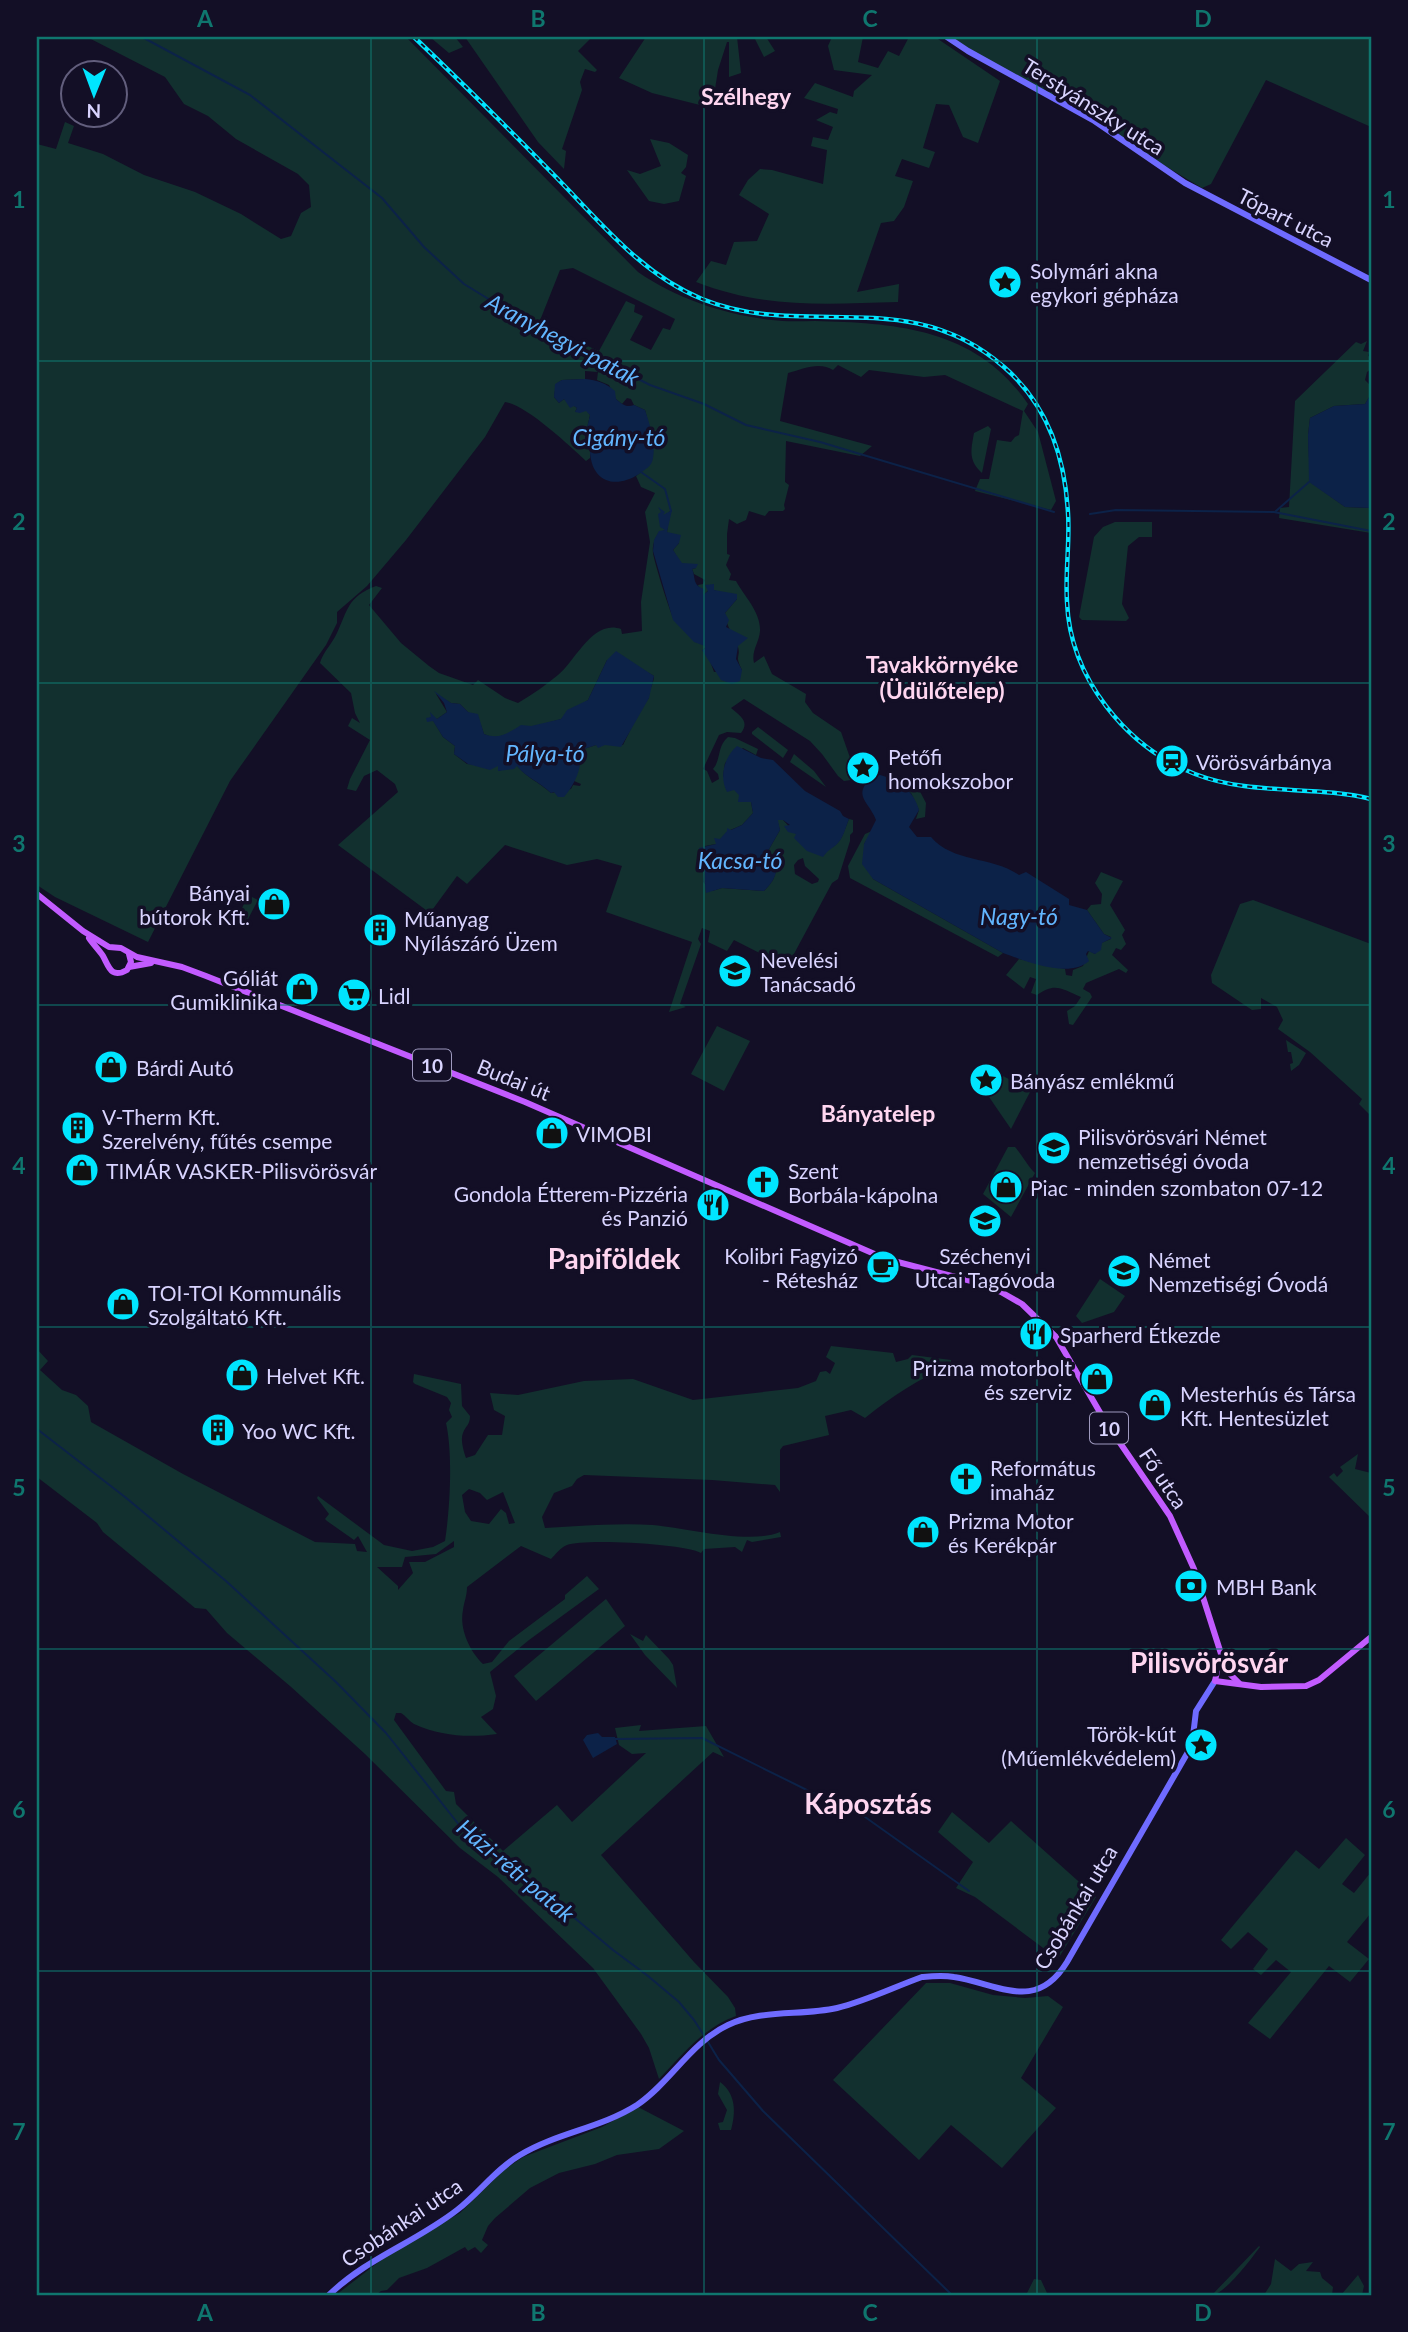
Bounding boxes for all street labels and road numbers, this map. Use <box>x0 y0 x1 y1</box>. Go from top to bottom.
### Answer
street label: Terstyánszky utca <box>1018 52 1170 160</box>
street label: Tópart utca <box>1234 182 1338 252</box>
road number: 10 <box>413 1050 451 1080</box>
street label: Budai út <box>474 1053 555 1105</box>
road number: 10 <box>1090 1412 1128 1444</box>
street label: Fő utca <box>1135 1443 1193 1513</box>
street label: Csobánkai utca <box>1028 1841 1122 1973</box>
street label: Csobánkai utca <box>336 2172 466 2272</box>

